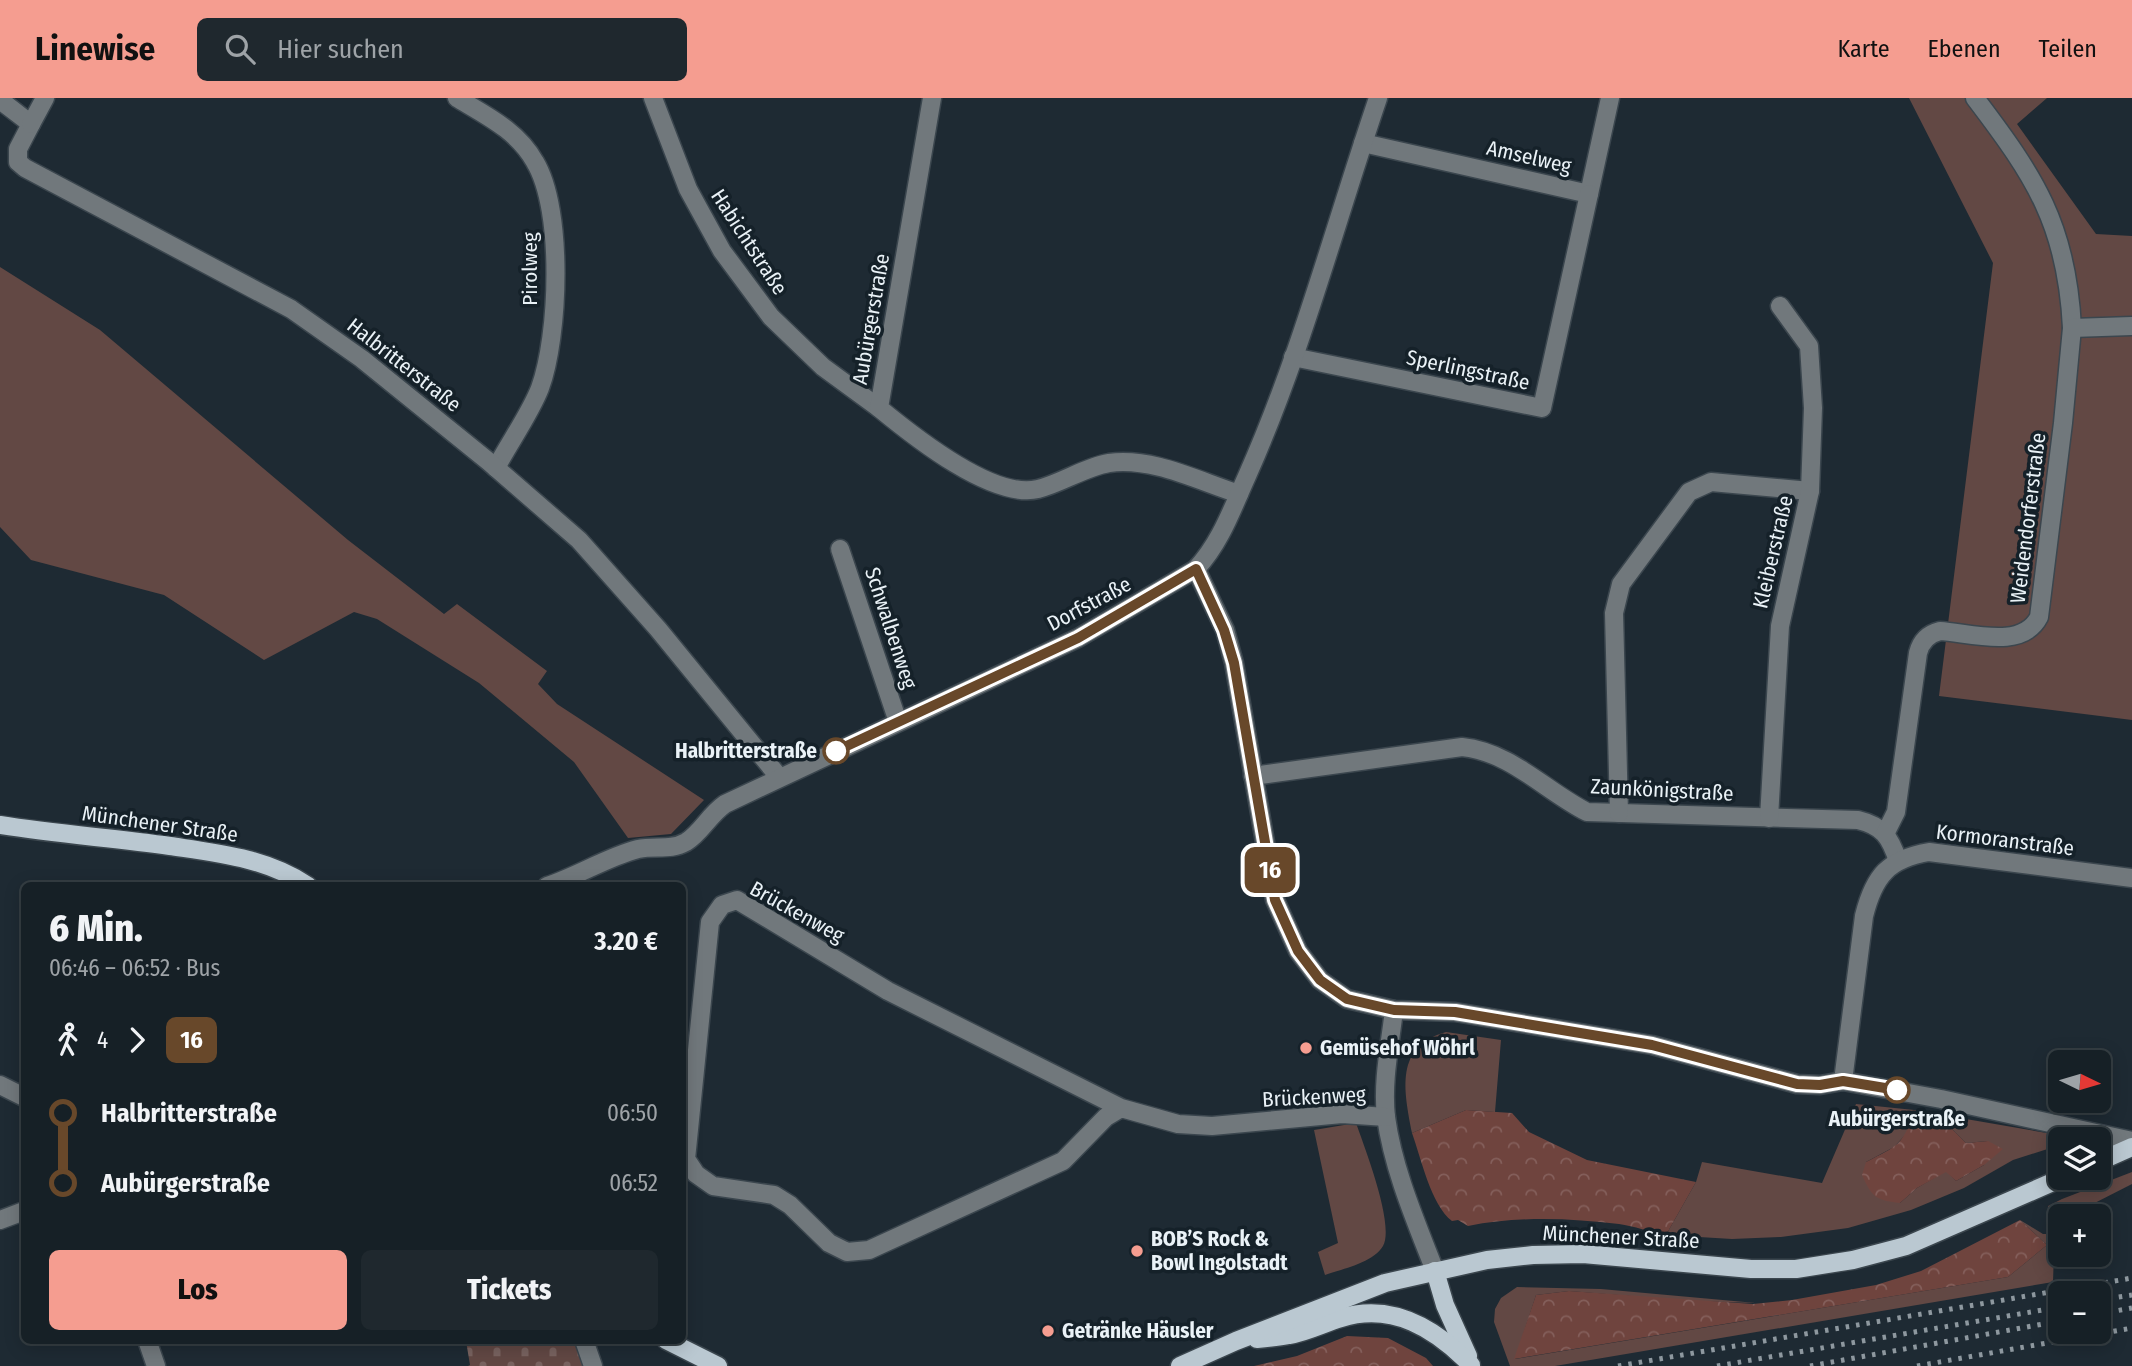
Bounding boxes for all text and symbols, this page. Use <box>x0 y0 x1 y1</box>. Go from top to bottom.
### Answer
search box <box>197 18 687 81</box>
text: Linewise <box>35 29 155 69</box>
icon: search <box>221 30 259 68</box>
text: Hier suchen <box>277 34 404 65</box>
text: Karte <box>1838 35 1890 63</box>
text: Ebenen <box>1928 35 2001 63</box>
text: Teilen <box>2039 35 2097 63</box>
street label: Amselweg <box>1484 135 1574 179</box>
street label: Habichtstraße <box>705 184 793 300</box>
street label: Pirolweg <box>517 232 543 306</box>
street label: Aubürgerstraße <box>847 251 895 387</box>
street label: Halbritterstraße <box>342 312 466 418</box>
street label: Sperlingstraße <box>1404 344 1532 396</box>
street label: Weidendorferstraße <box>2005 431 2051 605</box>
street label: Kleiberstraße <box>1747 493 1799 611</box>
street label: Schwalbenweg <box>859 564 923 692</box>
street label: Dorfstraße <box>1043 571 1135 637</box>
place label: Halbritterstraße <box>675 738 817 764</box>
marker: Halbritterstraße <box>823 738 849 764</box>
street label: Zaunkönigstraße <box>1590 773 1734 807</box>
street label: Münchener Straße <box>80 800 240 848</box>
street label: Kormoranstraße <box>1935 819 2075 861</box>
line badge: 16 <box>1238 847 1302 893</box>
text: 16 <box>1259 856 1281 884</box>
street label: Brückenweg <box>745 875 849 949</box>
text: 6 Min. <box>49 905 143 951</box>
text: 3.20 € <box>594 926 658 957</box>
text: 06:46 – 06:52 · Bus <box>49 954 220 982</box>
icon: walk <box>49 1021 87 1059</box>
icon: forward <box>118 1021 156 1059</box>
text: 4 <box>97 1026 108 1054</box>
text: 16 <box>180 1026 203 1054</box>
place label: Gemüsehof Wöhrl <box>1320 1035 1475 1061</box>
marker: Gemüsehof Wöhrl <box>1298 1040 1314 1056</box>
north arrow <box>2048 1050 2110 1113</box>
map controls <box>2048 1050 2111 1344</box>
marker: Aubürgerstraße <box>1884 1077 1910 1103</box>
street label: Brückenweg <box>1261 1081 1367 1113</box>
text: Halbritterstraße <box>101 1098 277 1129</box>
text: 06:50 <box>607 1099 658 1127</box>
place label: Aubürgerstraße <box>1828 1106 1966 1132</box>
button: layers <box>2048 1127 2111 1190</box>
text: Aubürgerstraße <box>101 1168 270 1199</box>
text: 06:52 <box>609 1169 658 1197</box>
button: + <box>2048 1204 2111 1267</box>
street label: Münchener Straße <box>1542 1220 1700 1254</box>
place label: BOB’S Rock & Bowl Ingolstadt <box>1151 1226 1288 1276</box>
marker: BOB’S Rock & Bowl Ingolstadt <box>1129 1243 1145 1259</box>
button: Los <box>49 1250 347 1330</box>
button: Tickets <box>361 1250 658 1330</box>
button: − <box>2048 1281 2111 1344</box>
place label: Getränke Häusler <box>1062 1318 1214 1344</box>
marker: Getränke Häusler <box>1040 1323 1056 1339</box>

